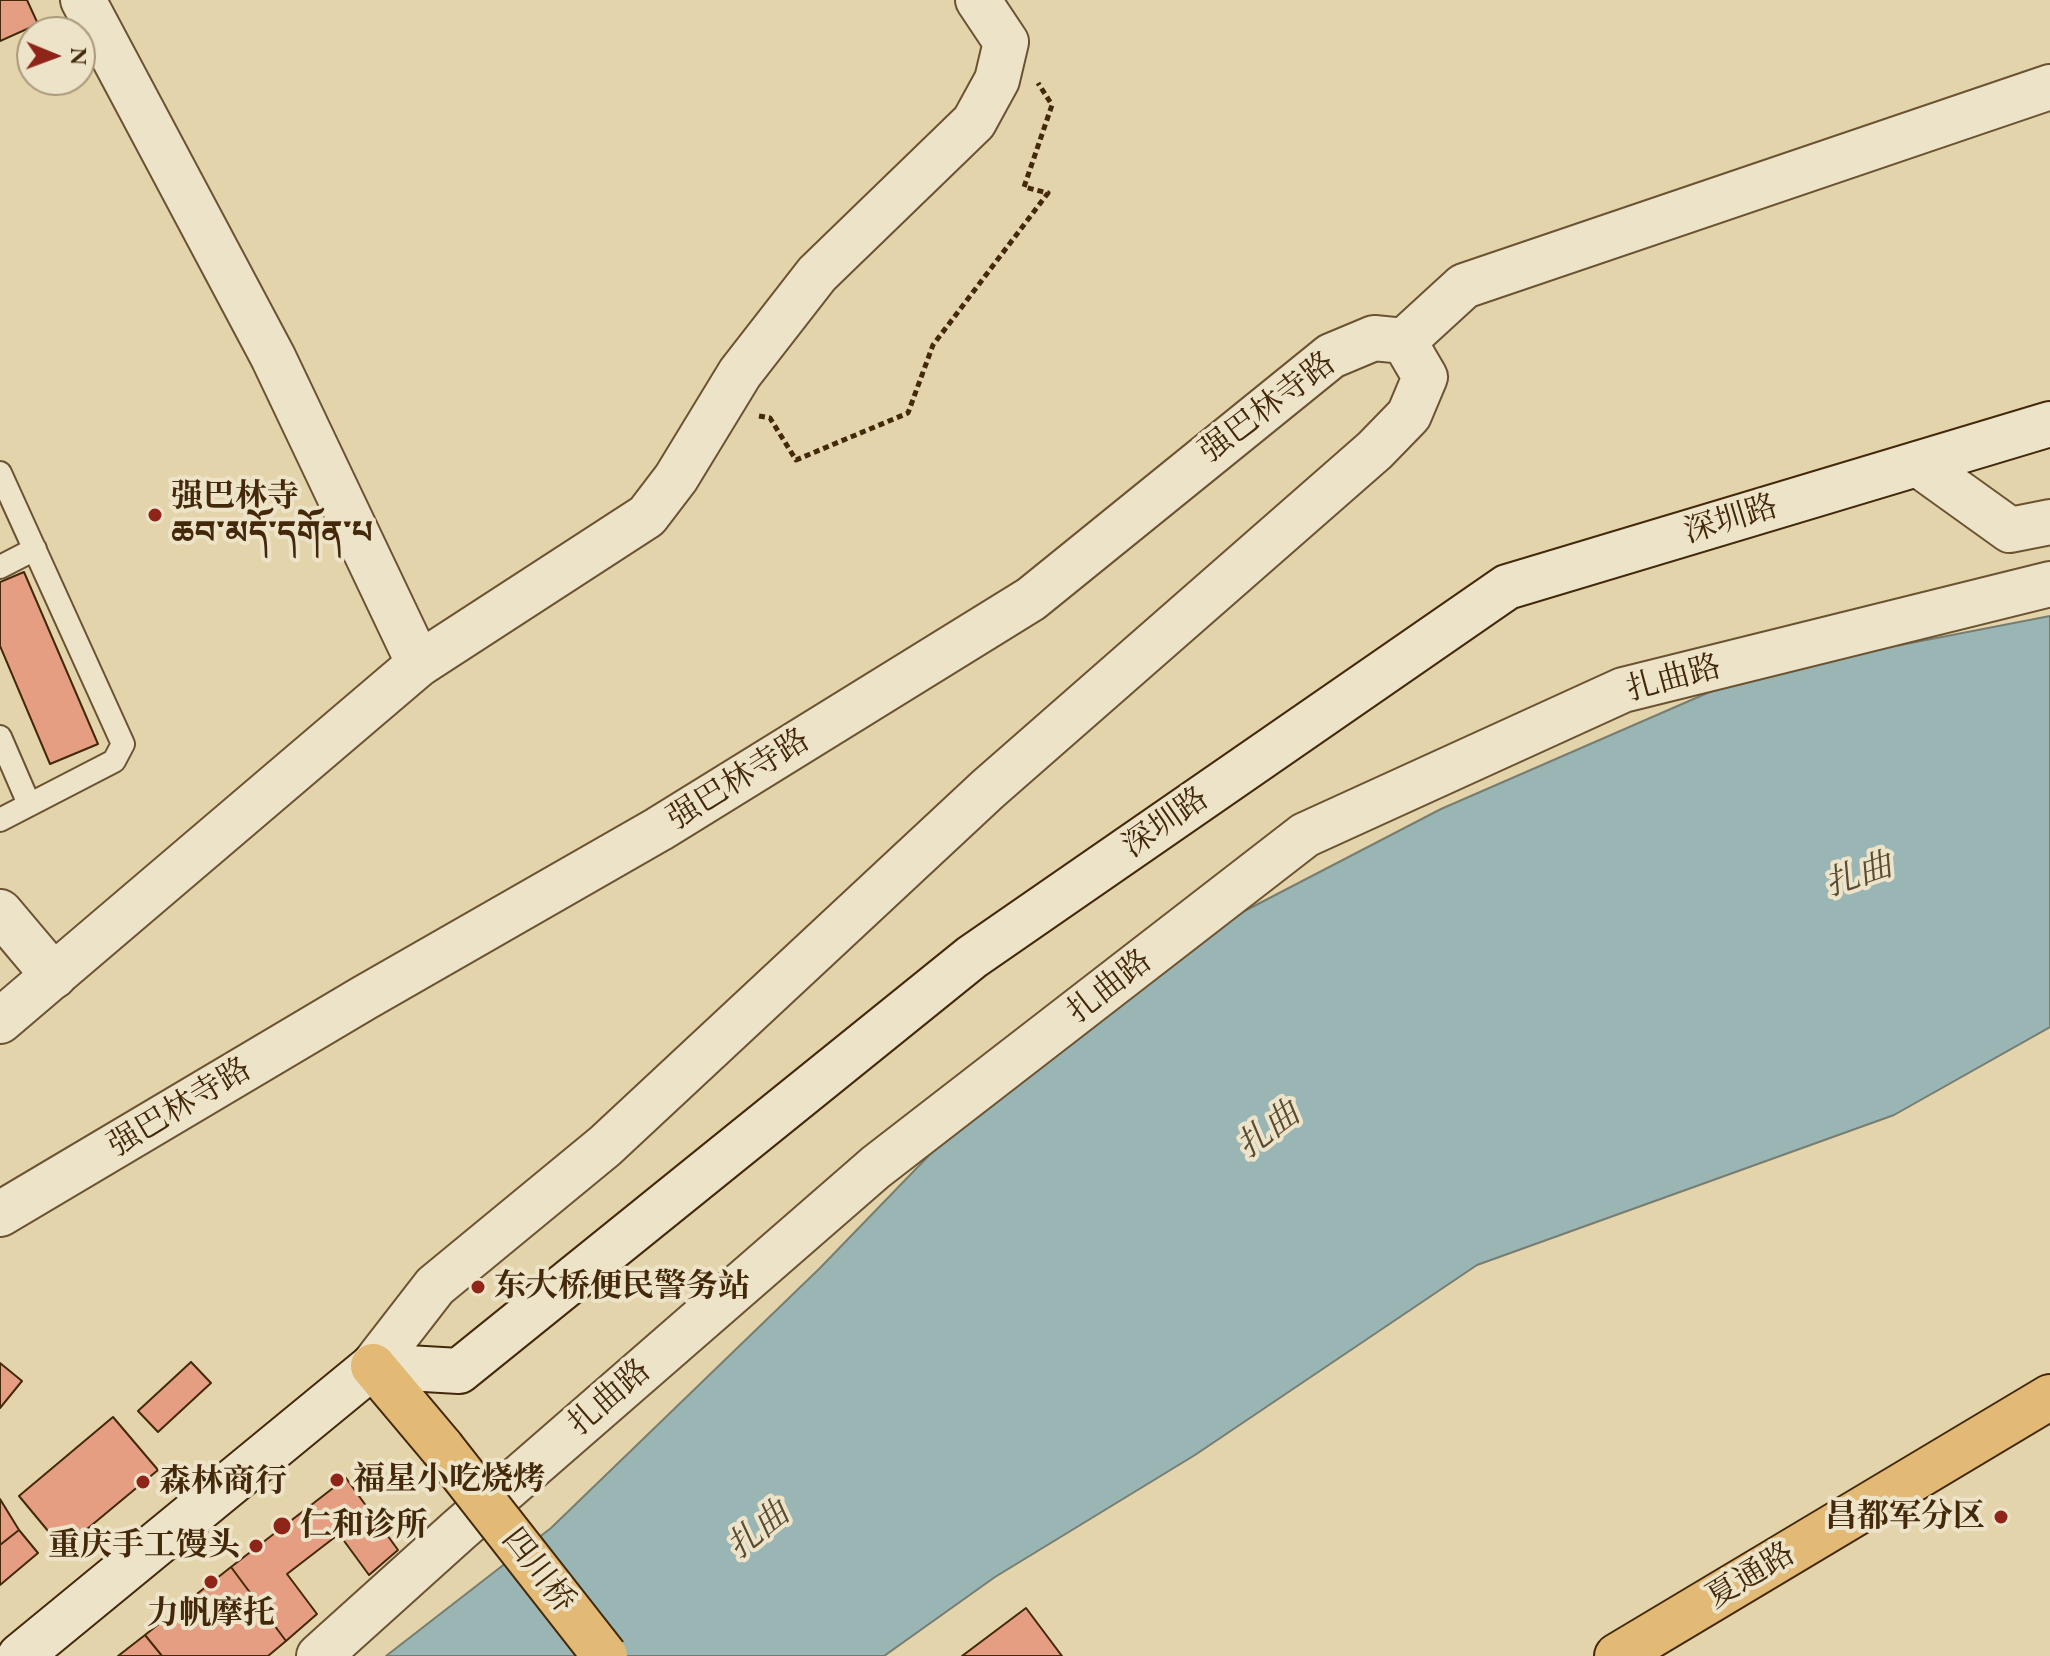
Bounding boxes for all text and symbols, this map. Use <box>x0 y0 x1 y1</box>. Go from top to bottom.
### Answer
north arrow <box>16 16 96 96</box>
text: N <box>64 47 93 66</box>
street label: 强巴林寺路 <box>1193 345 1343 471</box>
place label: 强巴林寺 ཆབ་མདོ་དགོན་པ <box>171 478 373 553</box>
street label: 深圳路 <box>1679 488 1783 552</box>
marker: 强巴林寺 ཆབ་མདོ་དགོན་པ <box>146 506 164 524</box>
street label: 扎曲路 <box>1623 648 1725 710</box>
street label: 强巴林寺路 <box>661 721 817 839</box>
street label: 深圳路 <box>1116 780 1216 866</box>
water label: 扎曲 <box>1820 846 1898 906</box>
street label: 扎曲路 <box>1060 942 1160 1032</box>
street label: 强巴林寺路 <box>102 1050 258 1166</box>
water label: 扎曲 <box>1230 1094 1308 1168</box>
place label: 东大桥便民警务站 <box>494 1268 750 1306</box>
marker: 东大桥便民警务站 <box>469 1278 487 1296</box>
street label: 扎曲路 <box>561 1352 659 1444</box>
place label: 福星小吃烧烤 <box>353 1461 545 1499</box>
place label: 森林商行 <box>159 1463 287 1501</box>
marker: 福星小吃烧烤 <box>328 1471 346 1489</box>
marker: 森林商行 <box>134 1473 152 1491</box>
water label: 扎曲 <box>720 1494 798 1568</box>
place label: 昌都军分区 <box>1825 1498 1985 1536</box>
place label: 仁和诊所 <box>300 1507 428 1545</box>
marker: 昌都军分区 <box>1992 1508 2010 1526</box>
marker: 仁和诊所 <box>271 1515 293 1537</box>
street label: 四川桥 <box>493 1521 583 1621</box>
place label: 重庆手工馒头 <box>48 1527 240 1565</box>
street label: 夏通路 <box>1700 1535 1802 1617</box>
marker: 重庆手工馒头 <box>247 1537 265 1555</box>
marker: 力帆摩托 <box>202 1573 220 1591</box>
place label: 力帆摩托 <box>147 1595 275 1633</box>

